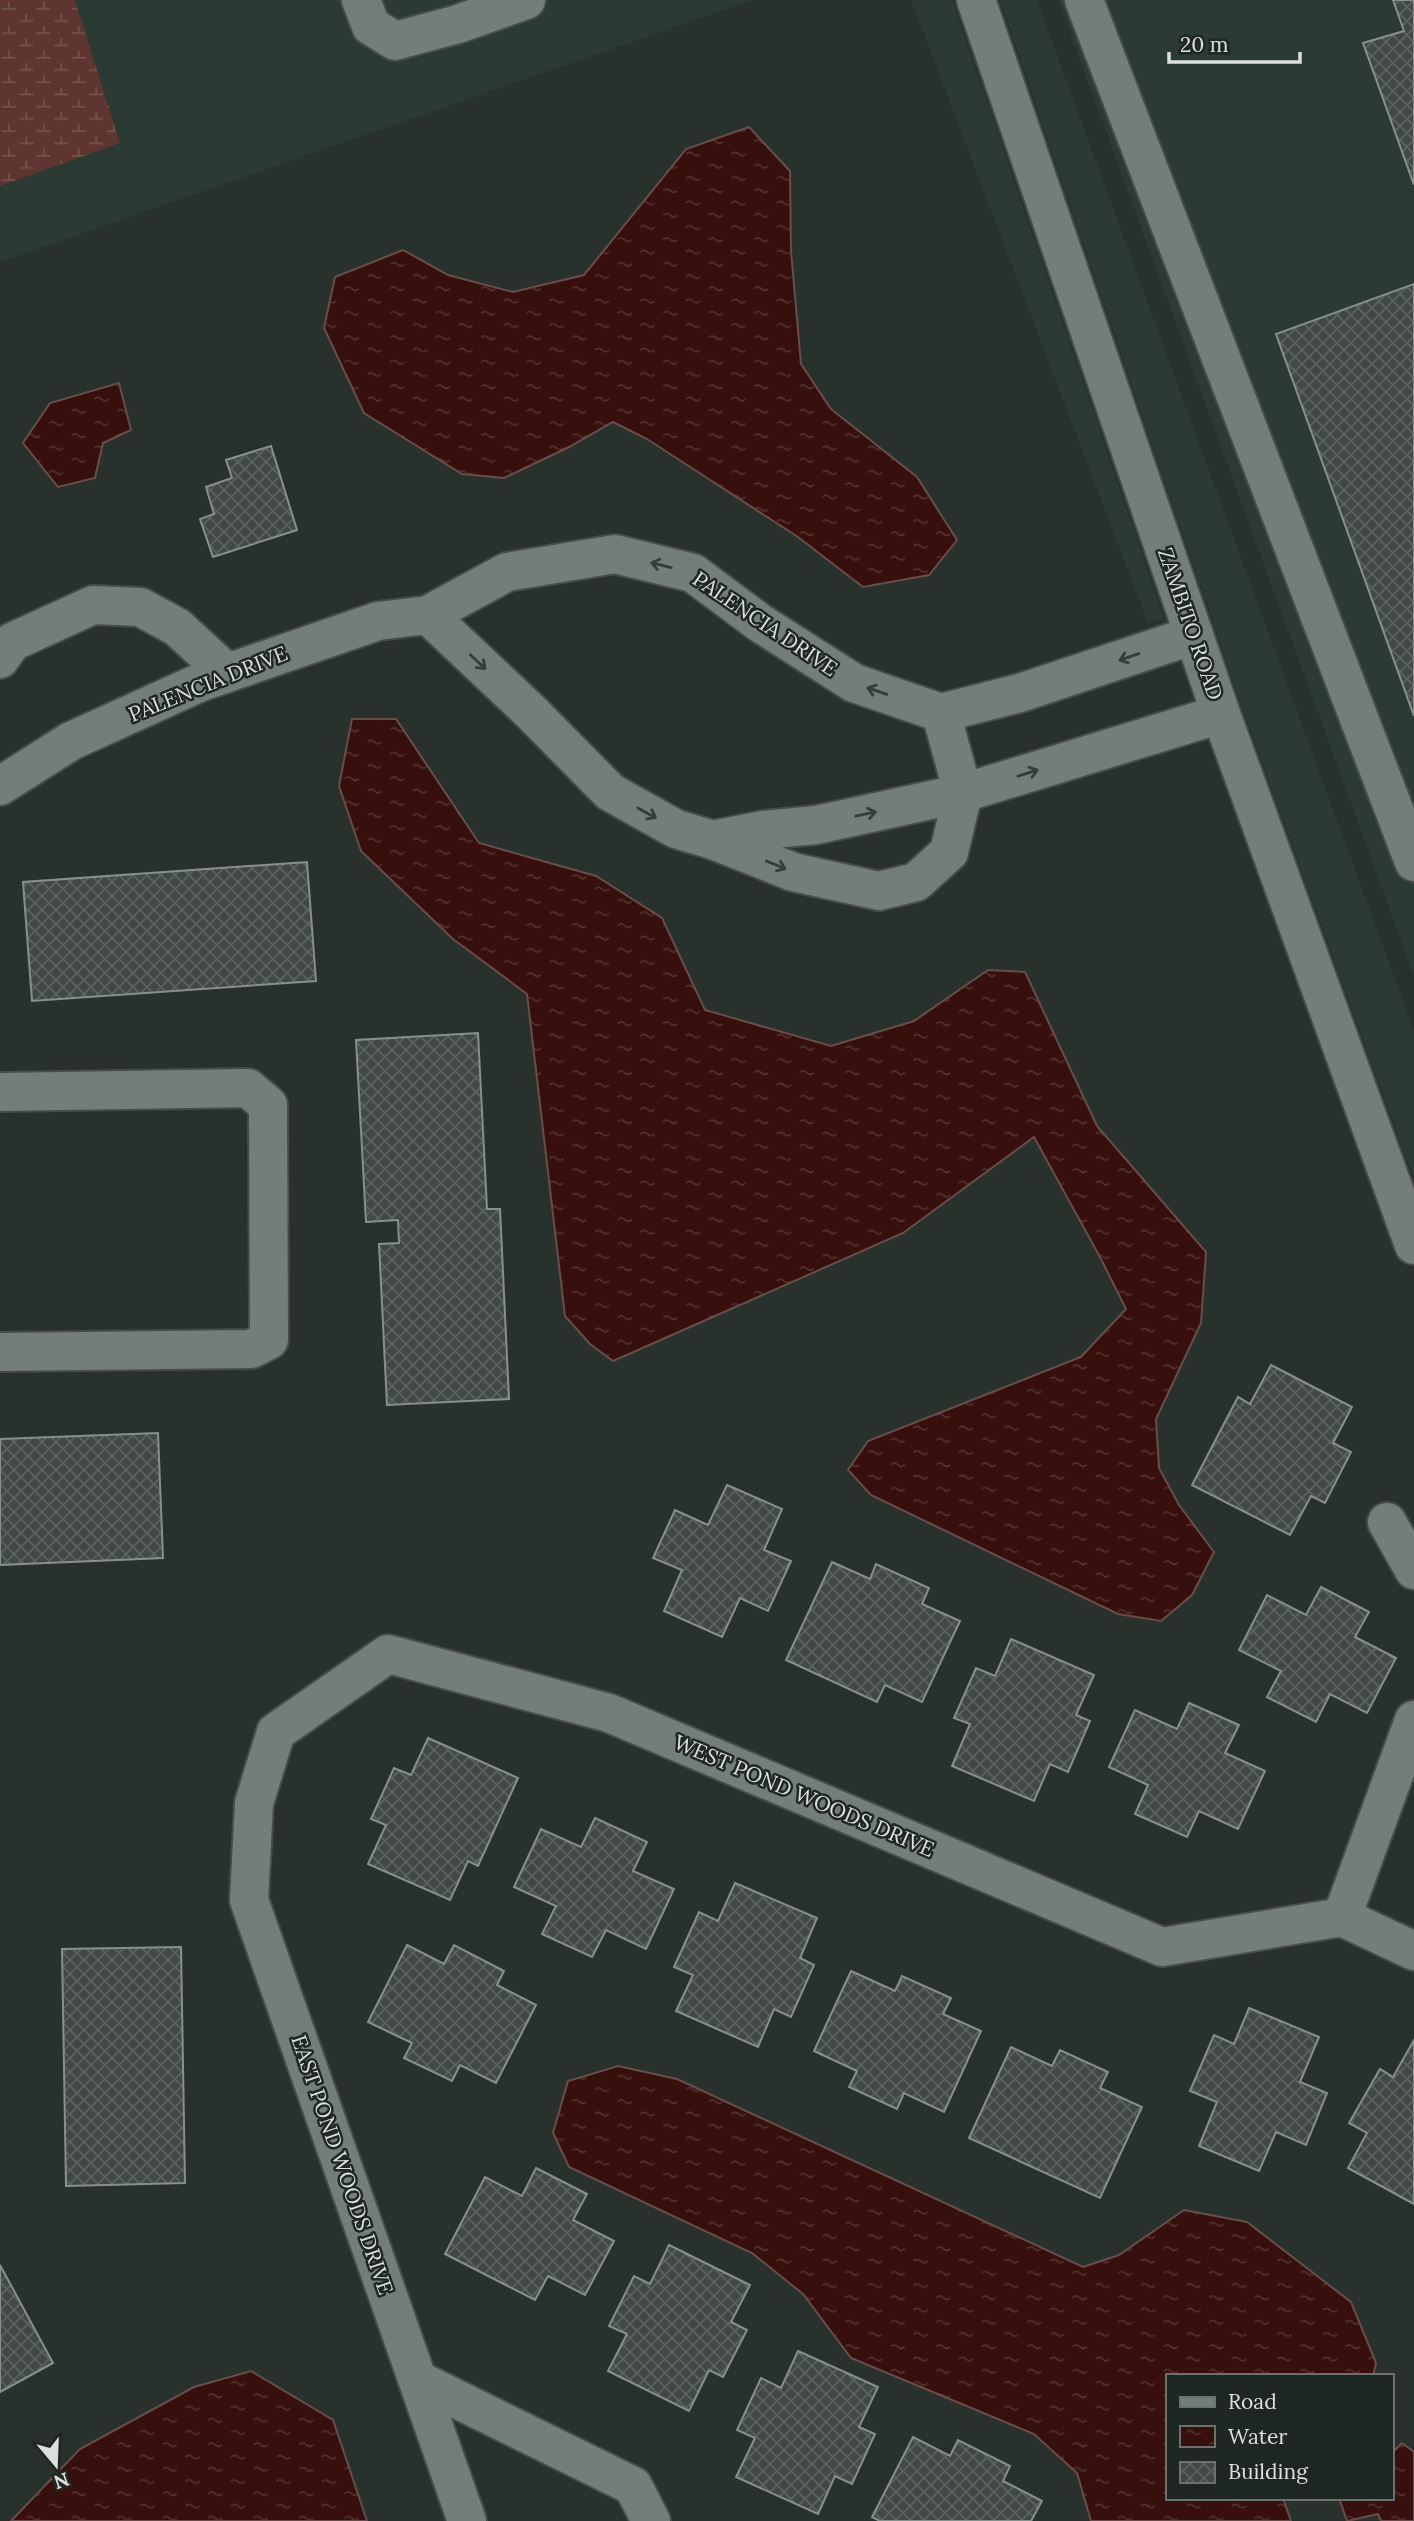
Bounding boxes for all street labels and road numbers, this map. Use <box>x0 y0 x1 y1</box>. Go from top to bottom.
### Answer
street label: ZAMBITO ROAD <box>1152 544 1229 703</box>
street label: PALENCIA DRIVE <box>688 565 843 682</box>
street label: PALENCIA DRIVE <box>124 639 291 728</box>
street label: WEST POND WOODS DRIVE <box>670 1728 939 1863</box>
street label: EAST POND WOODS DRIVE <box>285 2032 400 2298</box>

